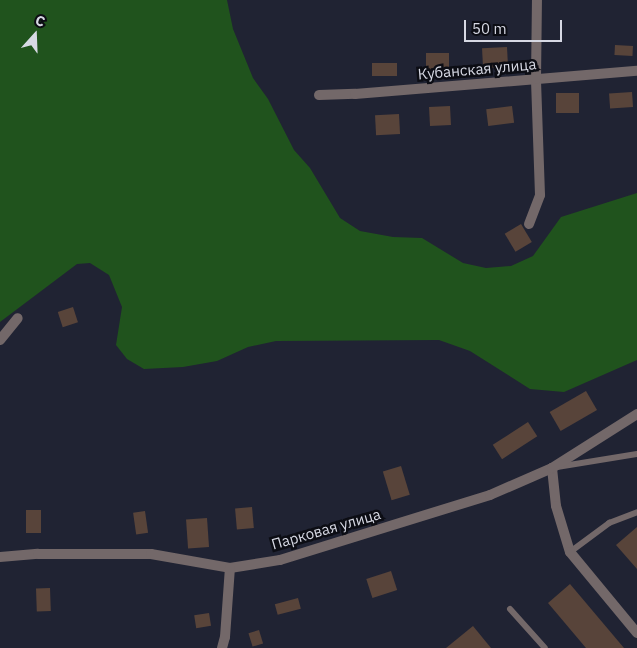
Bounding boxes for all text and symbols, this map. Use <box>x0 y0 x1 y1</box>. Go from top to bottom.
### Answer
north arrow <box>10 10 60 60</box>
scale bar <box>467 10 564 42</box>
text: С <box>33 11 47 31</box>
text: 50 m <box>472 19 507 38</box>
street label: Кубанская улица <box>417 55 537 83</box>
street label: Парковая улица <box>269 505 383 553</box>

